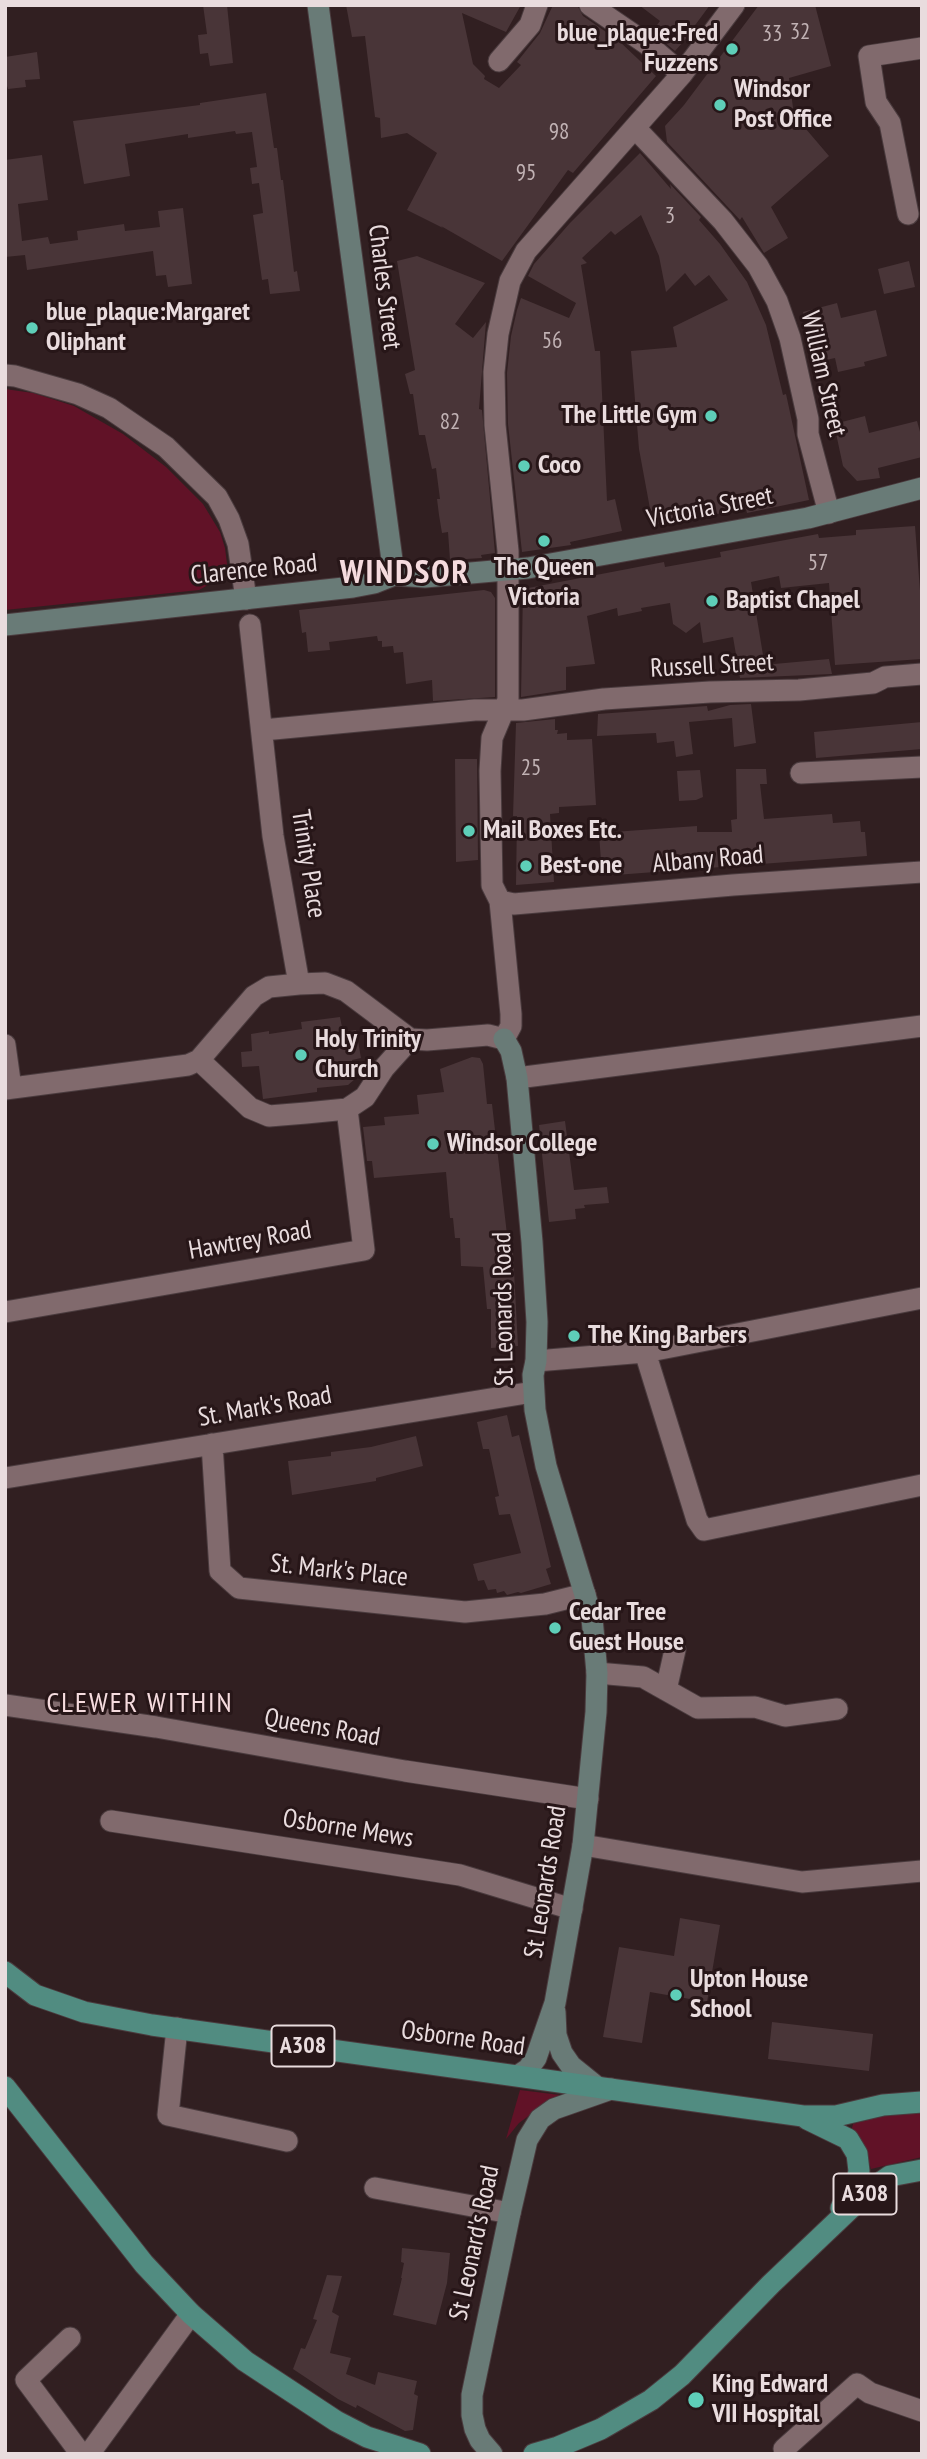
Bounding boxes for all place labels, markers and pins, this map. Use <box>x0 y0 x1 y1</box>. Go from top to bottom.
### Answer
place label: blue_plaque:Fred Fuzzens <box>557 18 718 80</box>
marker: blue_plaque:Fred Fuzzens <box>724 41 740 57</box>
place label: Windsor Post Office <box>734 74 832 136</box>
marker: Windsor Post Office <box>712 97 728 113</box>
place label: blue_plaque:Margaret Oliphant <box>46 297 250 358</box>
marker: blue_plaque:Margaret Oliphant <box>24 320 40 336</box>
place label: The Little Gym <box>561 400 697 432</box>
marker: The Little Gym <box>703 408 719 424</box>
place label: Coco <box>538 450 581 482</box>
marker: Coco <box>516 458 532 474</box>
marker: The Queen Victoria <box>536 533 552 549</box>
place label: The Queen Victoria <box>494 552 594 614</box>
place label: Baptist Chapel <box>726 585 860 617</box>
marker: Baptist Chapel <box>704 593 720 609</box>
place label: Mail Boxes Etc. <box>483 815 622 847</box>
marker: Mail Boxes Etc. <box>461 823 477 839</box>
place label: Best-one <box>540 850 622 882</box>
marker: Best-one <box>518 858 534 874</box>
place label: Holy Trinity Church <box>315 1024 421 1086</box>
marker: Holy Trinity Church <box>293 1047 309 1063</box>
place label: Windsor College <box>447 1128 597 1160</box>
marker: Windsor College <box>425 1136 441 1152</box>
place label: The King Barbers <box>588 1320 747 1352</box>
marker: The King Barbers <box>566 1328 582 1344</box>
place label: Cedar Tree Guest House <box>569 1597 684 1658</box>
marker: Cedar Tree Guest House <box>547 1620 563 1636</box>
place label: Upton House School <box>690 1964 808 2025</box>
marker: Upton House School <box>668 1987 684 2003</box>
place label: King Edward VII Hospital <box>712 2369 828 2430</box>
marker: King Edward VII Hospital <box>686 2390 706 2410</box>

